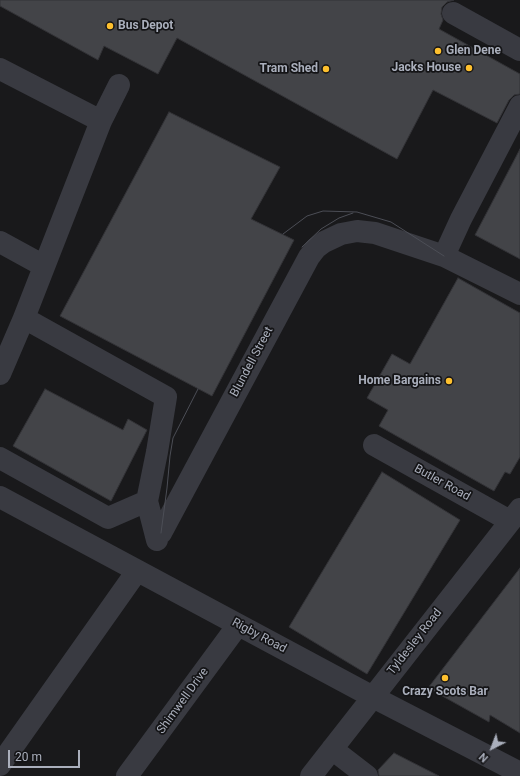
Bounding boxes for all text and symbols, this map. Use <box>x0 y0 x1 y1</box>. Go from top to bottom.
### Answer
place label: Bus Depot <box>118 19 173 33</box>
marker: Bus Depot <box>105 21 115 31</box>
place label: Glen Dene <box>446 44 501 58</box>
marker: Glen Dene <box>433 46 443 56</box>
place label: Jacks House <box>391 61 461 75</box>
place label: Tram Shed <box>260 62 318 76</box>
marker: Jacks House <box>464 63 474 73</box>
marker: Tram Shed <box>321 64 331 74</box>
street label: Blundell Street <box>228 325 276 399</box>
place label: Home Bargains <box>358 374 441 388</box>
marker: Home Bargains <box>444 376 454 386</box>
street label: Butler Road <box>411 462 473 504</box>
street label: Tyldesley Road <box>385 606 445 678</box>
street label: Rigby Road <box>229 616 289 656</box>
street label: Shimwell Drive <box>154 665 212 737</box>
marker: Crazy Scots Bar <box>440 673 450 683</box>
place label: Crazy Scots Bar <box>402 685 488 699</box>
north arrow <box>472 728 512 768</box>
scale bar <box>10 742 82 768</box>
text: 20 m <box>15 750 42 764</box>
text: N <box>476 750 491 765</box>

